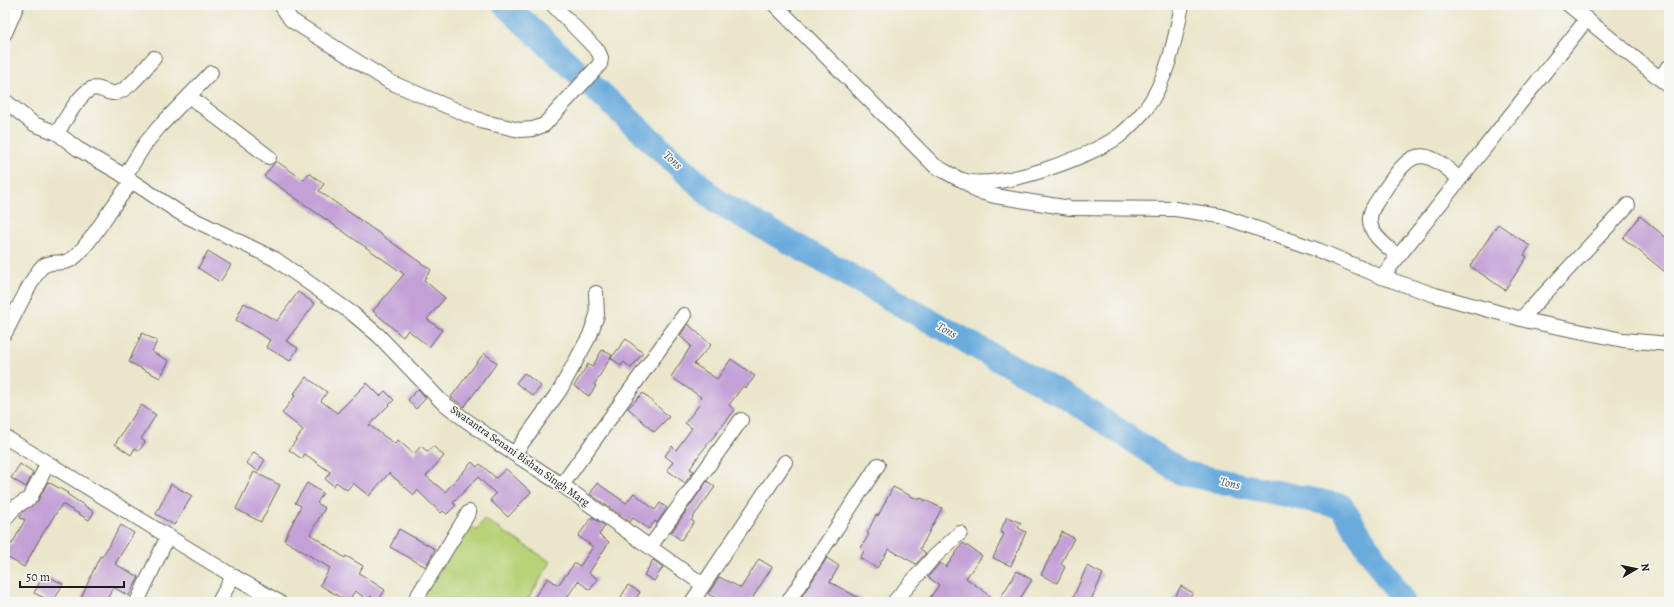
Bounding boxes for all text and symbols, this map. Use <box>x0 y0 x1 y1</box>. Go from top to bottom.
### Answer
water label: Tons <box>660 147 686 173</box>
water label: Tons <box>934 318 960 342</box>
street label: Swatantra Senani Bishan Singh Marg <box>447 402 593 510</box>
water label: Tons <box>1218 473 1242 493</box>
north arrow <box>1616 549 1656 589</box>
text: N <box>1637 562 1653 573</box>
scale bar <box>20 563 124 589</box>
text: 50 m <box>26 569 50 585</box>

